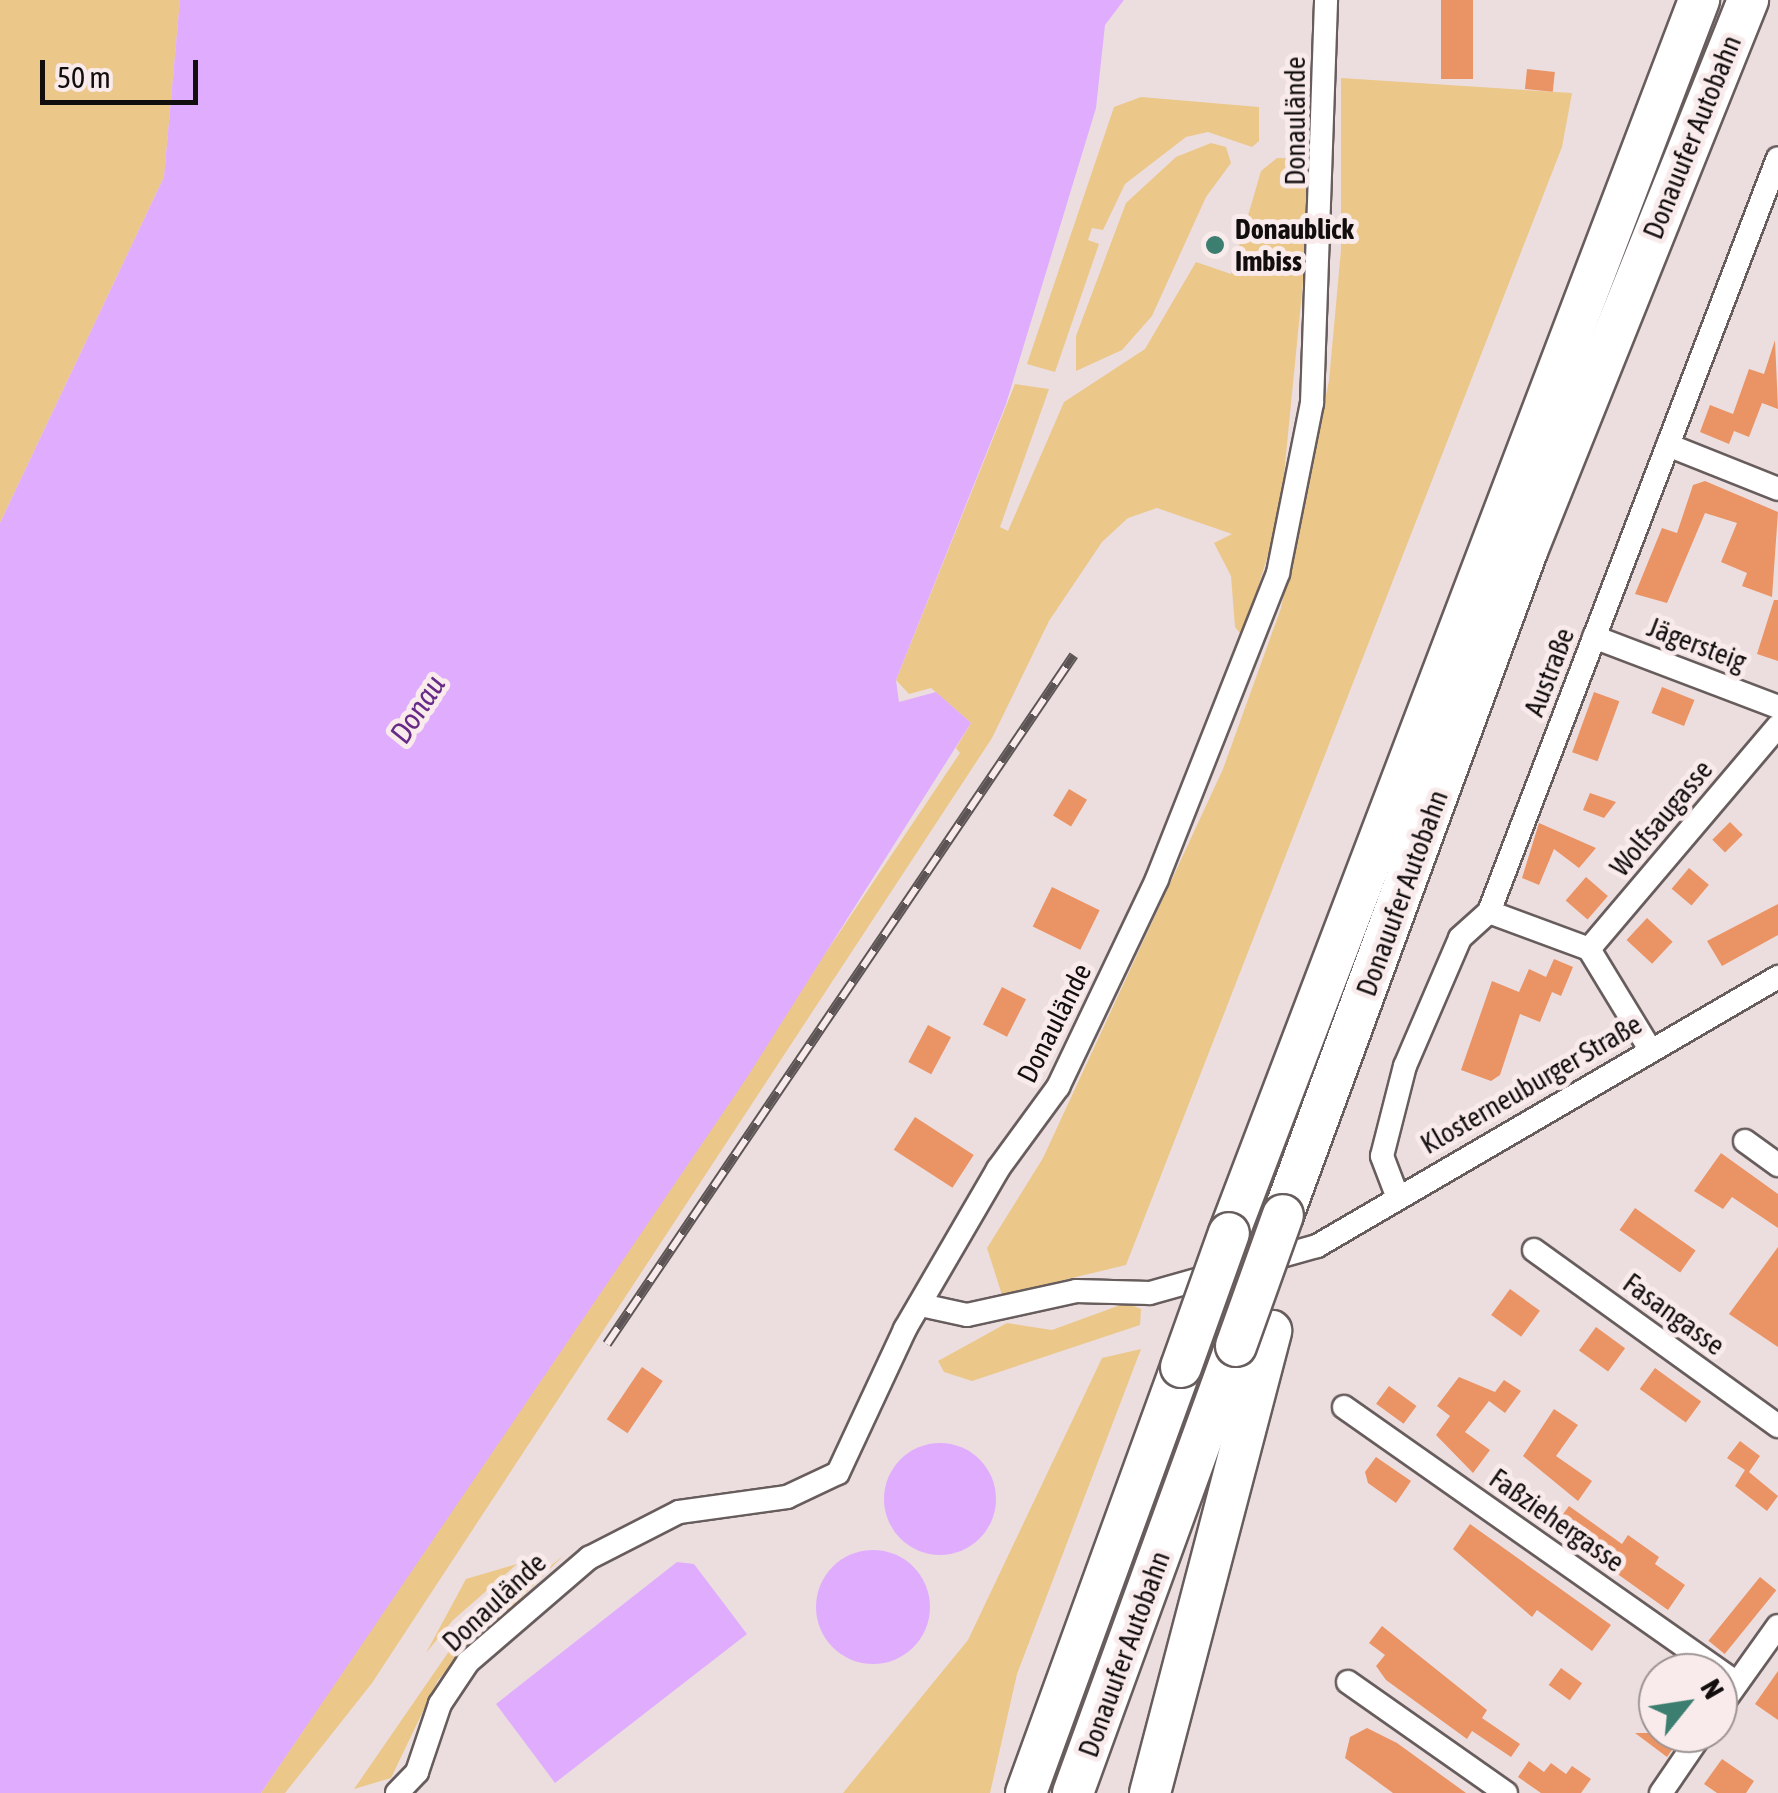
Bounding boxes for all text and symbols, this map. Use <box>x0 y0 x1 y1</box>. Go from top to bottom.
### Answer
street label: Donauufer Autobahn <box>1636 30 1748 244</box>
scale bar <box>45 40 202 102</box>
street label: Donaulände <box>1278 57 1312 185</box>
text: 50 m <box>57 60 111 94</box>
place label: Donaublick Imbiss <box>1235 212 1354 278</box>
marker: Donaublick Imbiss <box>1204 234 1226 256</box>
street label: Jägersteig <box>1643 610 1751 678</box>
street label: Austraße <box>1517 623 1581 721</box>
water label: Donau <box>382 668 452 750</box>
street label: Wolfsaugasse <box>1603 753 1719 883</box>
street label: Donauufer Autobahn <box>1349 785 1455 1001</box>
street label: Donaulände <box>1010 958 1098 1088</box>
street label: Klosterneuburger Straße <box>1415 1007 1647 1161</box>
street label: Fasangasse <box>1617 1266 1731 1362</box>
street label: Faßziehergasse <box>1483 1461 1631 1579</box>
street label: Donaulände <box>435 1546 553 1658</box>
street label: Donauufer Autobahn <box>1071 1546 1177 1762</box>
north arrow <box>1638 1653 1738 1753</box>
text: N <box>1694 1674 1730 1704</box>

